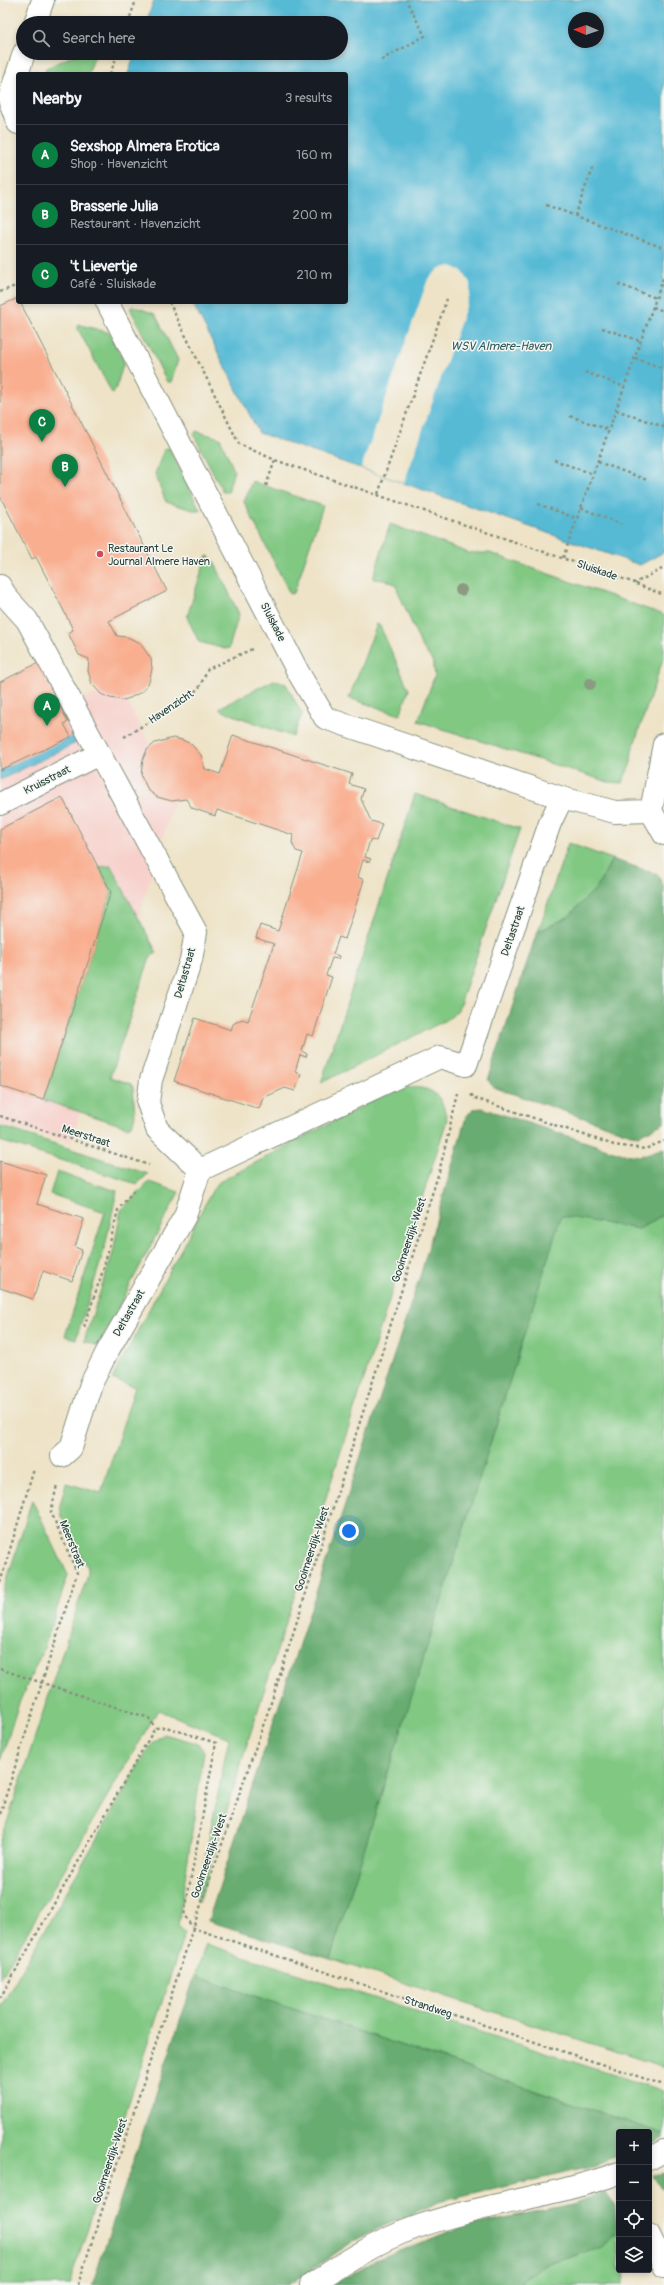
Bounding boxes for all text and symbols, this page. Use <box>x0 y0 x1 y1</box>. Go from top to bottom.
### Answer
north arrow <box>568 12 604 48</box>
search box <box>16 16 348 60</box>
icon: search <box>30 27 52 49</box>
text: Search here <box>62 29 135 48</box>
text: Nearby <box>32 88 81 109</box>
text: 3 results <box>285 90 332 106</box>
text: Sexshop Almera Erotica <box>70 137 220 156</box>
text: A <box>41 147 49 163</box>
text: 160 m <box>296 147 332 163</box>
text: Shop · Havenzicht <box>70 156 167 172</box>
text: Brasserie Julia <box>70 197 158 216</box>
text: B <box>41 207 49 223</box>
text: 200 m <box>293 207 332 223</box>
text: Restaurant · Havenzicht <box>70 216 201 232</box>
text: 't Lievertje <box>70 257 137 276</box>
text: C <box>41 267 49 283</box>
text: 210 m <box>296 267 332 283</box>
text: Café · Sluiskade <box>70 276 156 292</box>
water label: WSV Almere-Haven <box>451 339 552 354</box>
pin: C <box>29 409 55 442</box>
pin: B <box>52 454 78 487</box>
place label: Restaurant Le Journal Almere Haven <box>108 542 210 568</box>
marker: Restaurant Le Journal Almere Haven <box>95 549 105 559</box>
street label: Sluiskade <box>575 557 620 583</box>
street label: Sluiskade <box>258 600 289 644</box>
street label: Havenzicht <box>146 687 196 727</box>
pin: A <box>34 693 60 726</box>
street label: Kruisstraat <box>22 762 73 797</box>
street label: Deltastraat <box>498 904 528 958</box>
street label: Deltastraat <box>172 946 199 1000</box>
street label: Meerstraat <box>60 1122 112 1150</box>
street label: Gooimeerdijk-West <box>389 1195 429 1284</box>
street label: Deltastraat <box>110 1287 148 1339</box>
street label: Gooimeerdijk-West <box>292 1504 332 1593</box>
street label: Meerstraat <box>57 1518 88 1570</box>
your location <box>339 1521 359 1541</box>
street label: Gooimeerdijk-West <box>188 1811 230 1900</box>
street label: Strandweg <box>402 1993 454 2021</box>
street label: Gooimeerdijk-West <box>90 2116 130 2205</box>
map controls <box>616 2129 652 2273</box>
button: + <box>616 2129 652 2165</box>
button: − <box>616 2165 652 2201</box>
button: locate <box>616 2201 652 2237</box>
button: layers <box>616 2237 652 2273</box>

